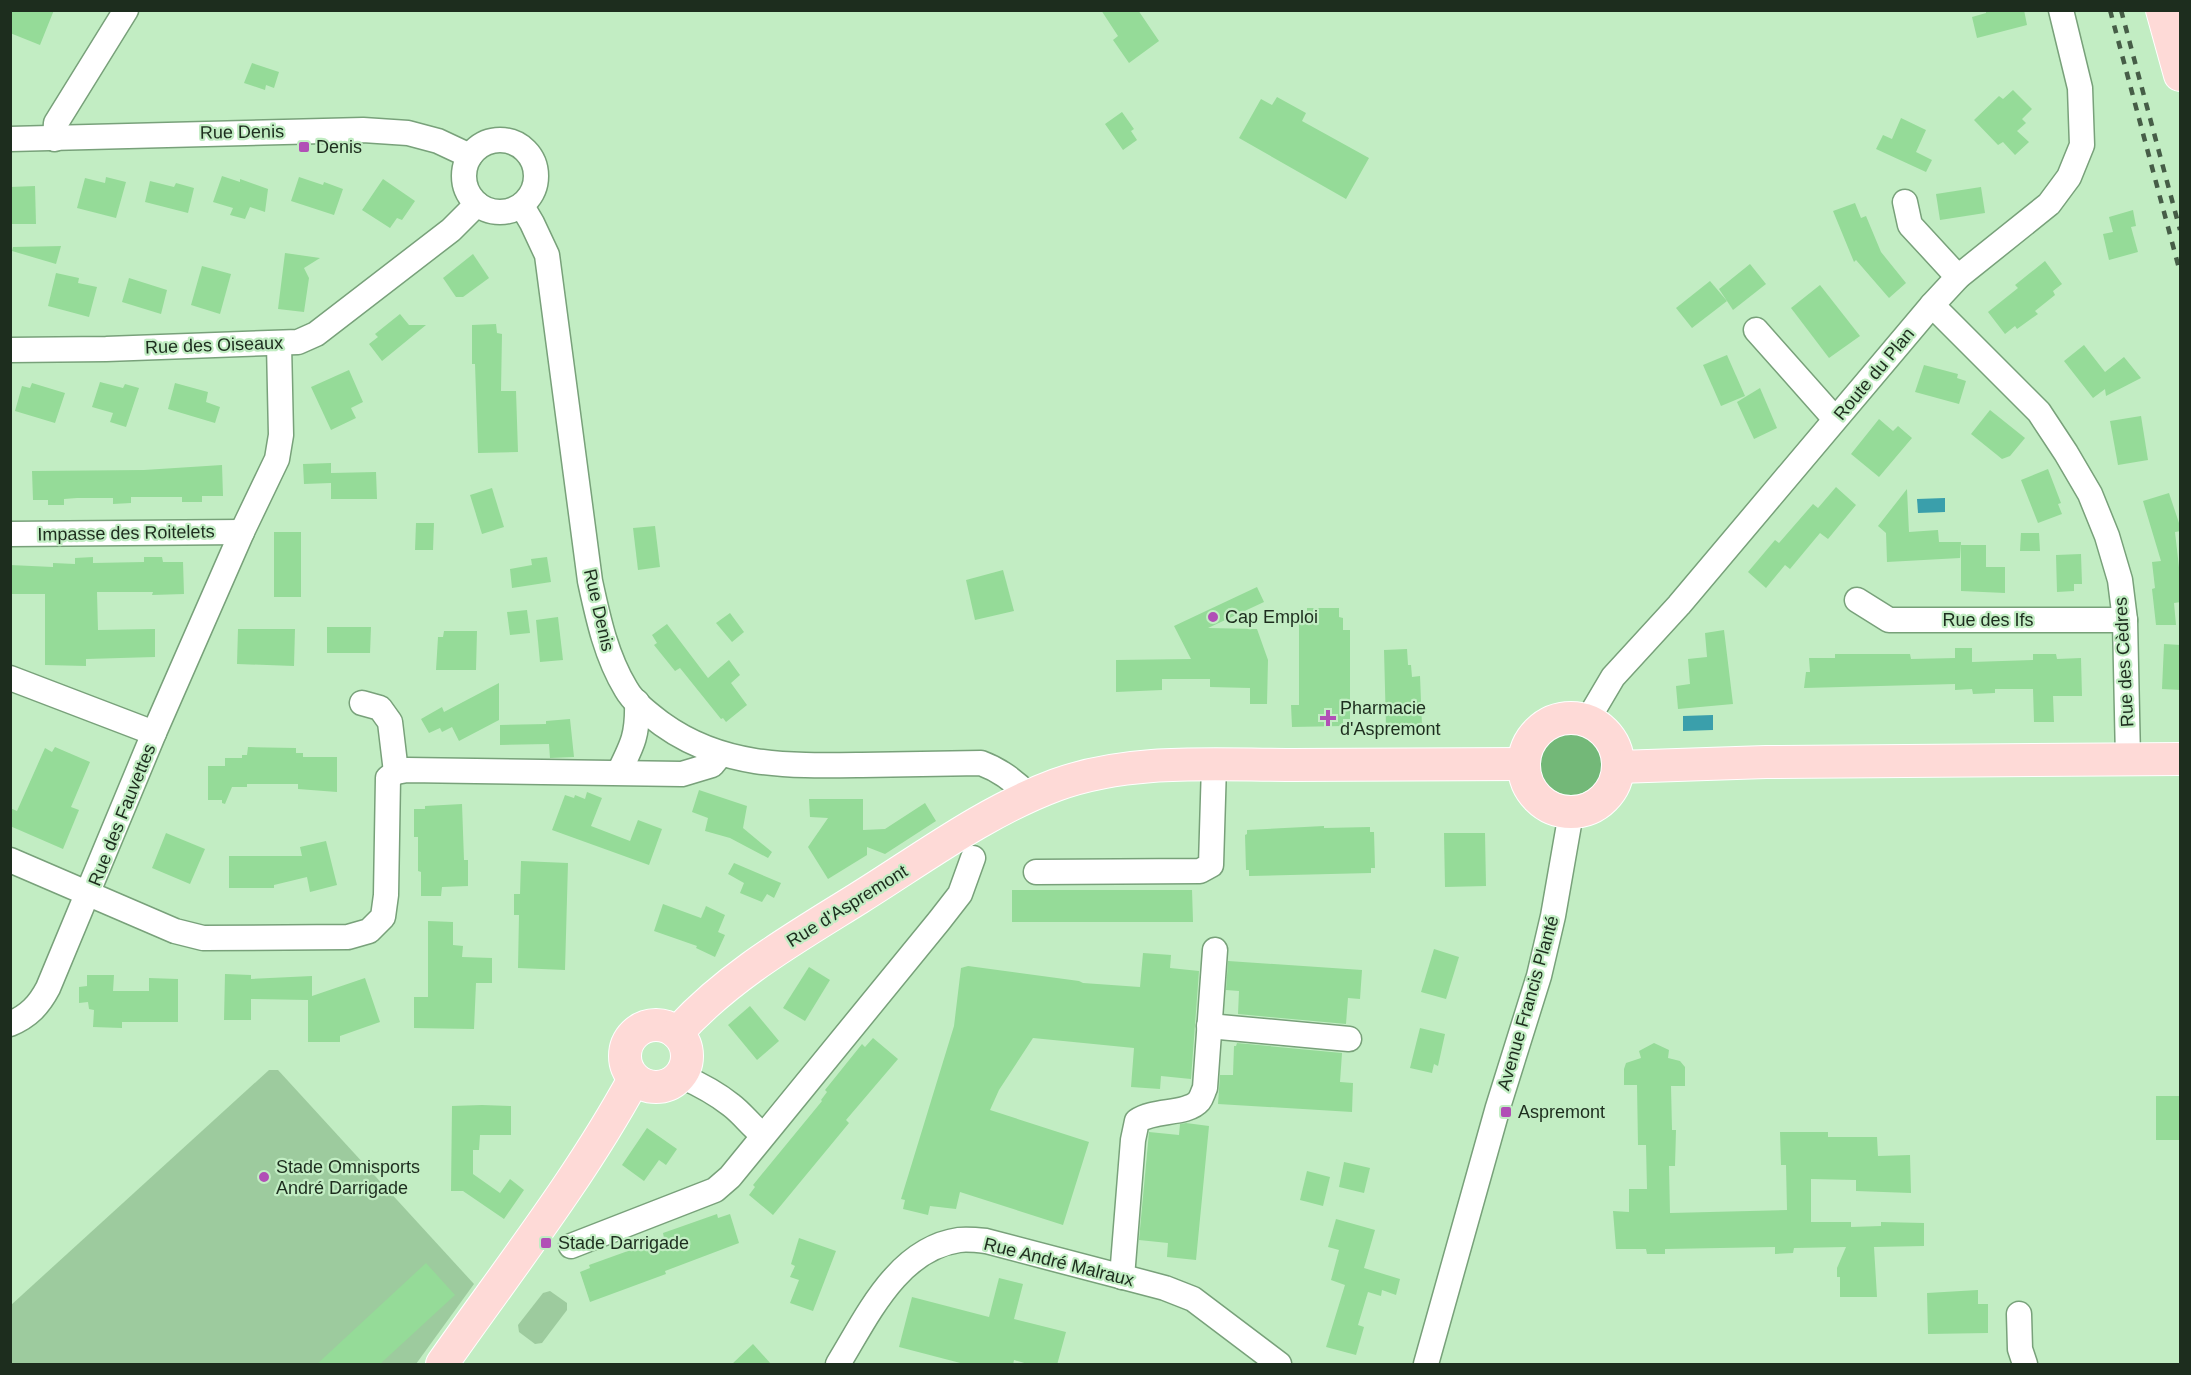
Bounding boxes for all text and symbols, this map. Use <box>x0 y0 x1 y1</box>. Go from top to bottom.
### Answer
street label: Rue Denis <box>200 121 284 143</box>
place label: Denis <box>316 137 362 157</box>
marker: Denis <box>297 140 311 154</box>
street label: Route du Plan <box>1830 324 1918 424</box>
street label: Rue des Oiseaux <box>145 333 283 357</box>
street label: Impasse des Roitelets <box>37 521 215 545</box>
street label: Rue Denis <box>580 567 618 653</box>
street label: Rue des Cèdres <box>2111 597 2137 727</box>
place label: Cap Emploi <box>1225 607 1318 627</box>
marker: Cap Emploi <box>1206 610 1220 624</box>
street label: Rue des Ifs <box>1942 610 2034 630</box>
place label: Pharmacie d'Aspremont <box>1340 698 1441 739</box>
marker: Pharmacie d'Aspremont <box>1321 711 1335 725</box>
street label: Rue des Fauvettes <box>84 741 160 889</box>
street label: Rue d'Aspremont <box>783 861 911 951</box>
street label: Avenue Francis Planté <box>1493 913 1563 1093</box>
place label: Aspremont <box>1518 1102 1605 1122</box>
marker: Aspremont <box>1499 1105 1513 1119</box>
place label: Stade Omnisports André Darrigade <box>276 1157 420 1198</box>
marker: Stade Omnisports André Darrigade <box>257 1170 271 1184</box>
place label: Stade Darrigade <box>558 1233 689 1253</box>
street label: Rue André Malraux <box>982 1234 1136 1290</box>
marker: Stade Darrigade <box>539 1236 553 1250</box>

